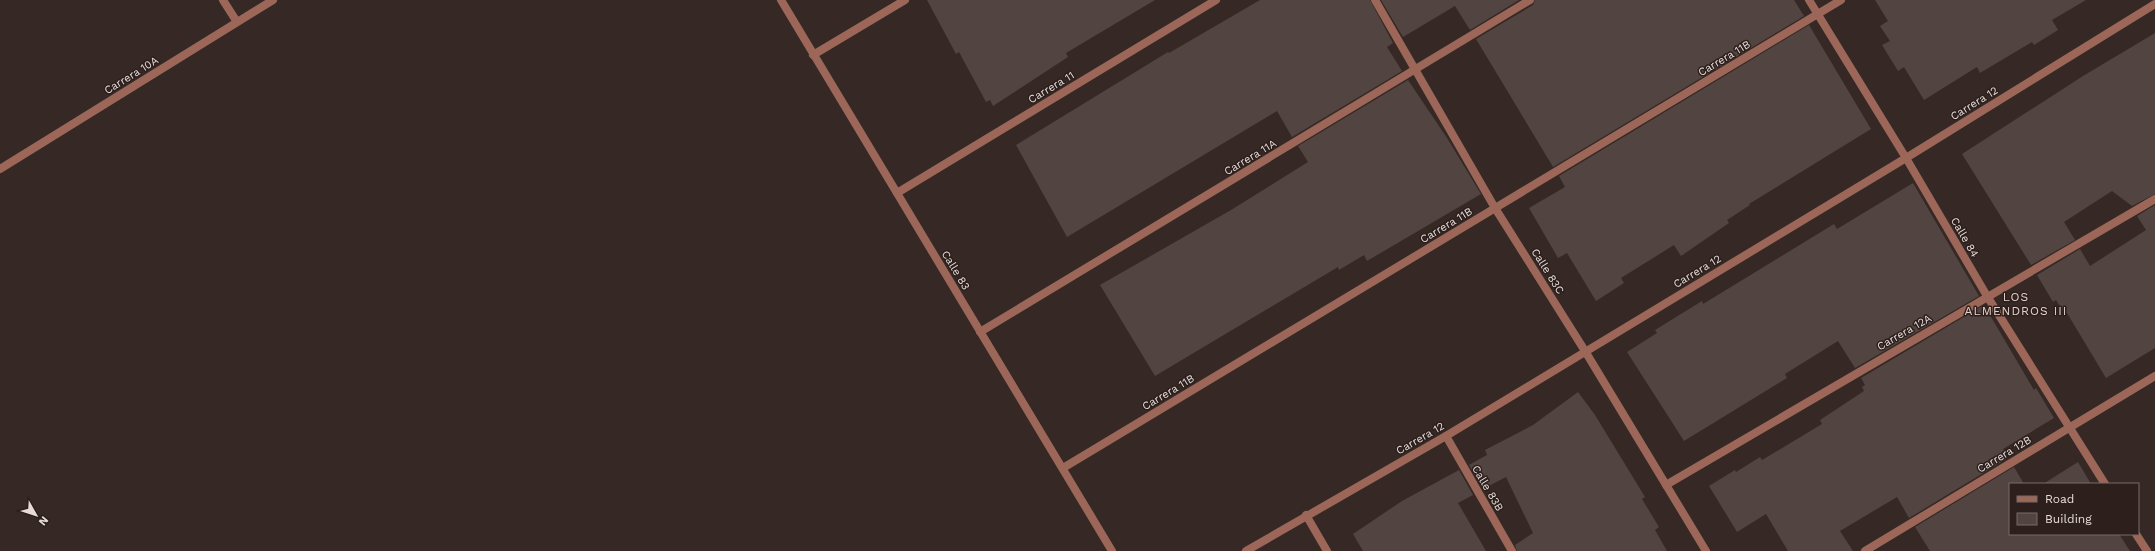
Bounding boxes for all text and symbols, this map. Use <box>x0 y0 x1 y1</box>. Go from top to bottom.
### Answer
street label: Carrera 11B <box>1696 38 1753 79</box>
street label: Carrera 10A <box>102 54 161 97</box>
street label: Carrera 11 <box>1026 69 1077 106</box>
street label: Carrera 12 <box>1948 84 2000 123</box>
street label: Carrera 11A <box>1222 137 1279 178</box>
street label: Carrera 11B <box>1418 205 1475 246</box>
street label: Calle 84 <box>1948 215 1981 260</box>
street label: Calle 83C <box>1529 246 1567 297</box>
street label: Calle 83 <box>939 248 972 292</box>
street label: Carrera 12 <box>1671 252 1724 291</box>
district label: LOS ALMENDROS III <box>1965 290 2067 318</box>
street label: Carrera 12A <box>1875 312 1934 353</box>
street label: Carrera 11B <box>1140 372 1197 413</box>
street label: Carrera 12 <box>1394 419 1447 457</box>
street label: Carrera 12B <box>1975 433 2034 476</box>
street label: Calle 83B <box>1469 463 1506 513</box>
legend <box>2009 483 2139 535</box>
text: Road <box>2045 492 2074 506</box>
north arrow <box>16 495 56 535</box>
text: Building <box>2045 512 2092 526</box>
text: N <box>36 514 51 528</box>

